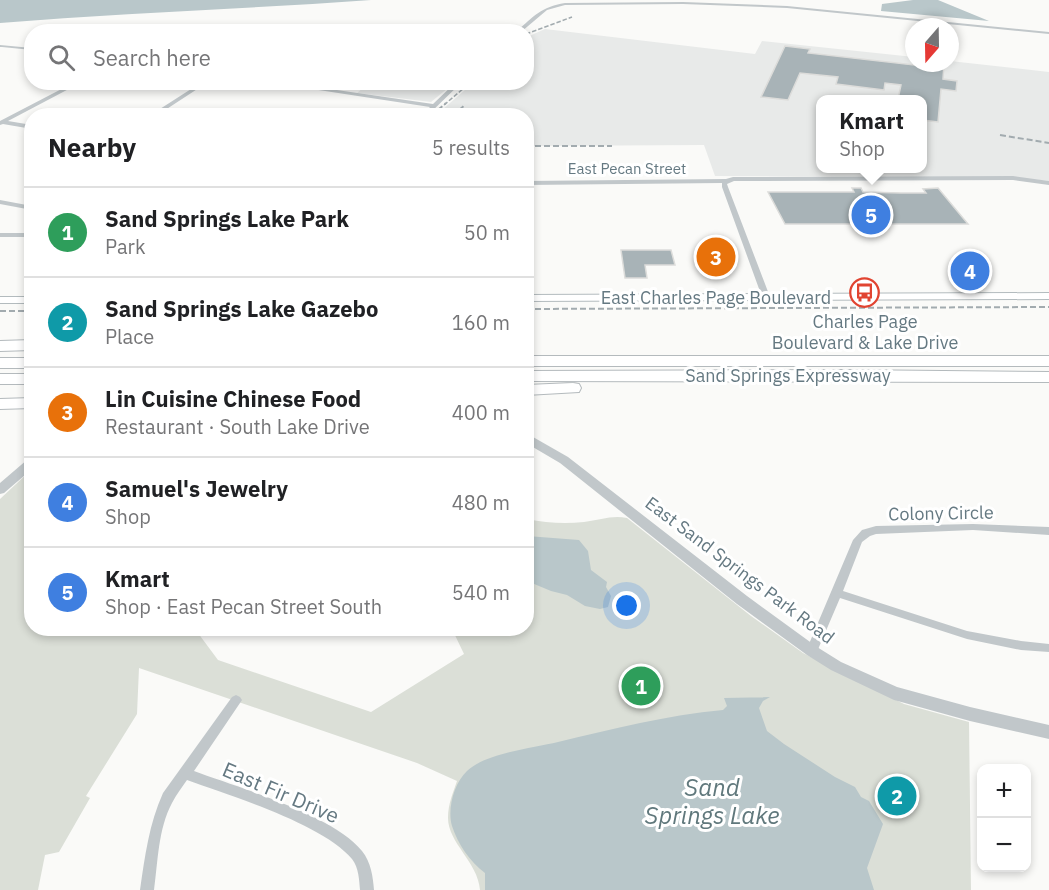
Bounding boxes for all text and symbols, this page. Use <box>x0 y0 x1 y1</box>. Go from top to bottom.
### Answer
north arrow <box>905 18 959 72</box>
search box <box>24 24 534 90</box>
icon: search <box>45 41 78 74</box>
text: Search here <box>93 43 211 72</box>
popup <box>816 95 927 173</box>
text: Kmart <box>839 106 904 135</box>
text: Nearby <box>48 130 136 164</box>
text: 5 results <box>432 134 510 161</box>
text: Shop <box>839 135 885 162</box>
street label: East Pecan Street <box>568 159 686 178</box>
pin: 5 <box>852 192 890 238</box>
text: Sand Springs Lake Park <box>105 204 349 233</box>
text: 1 <box>62 219 74 246</box>
text: 50 m <box>464 219 510 246</box>
text: Park <box>105 233 145 260</box>
pin: 3 <box>696 234 736 280</box>
pin: 4 <box>950 248 990 294</box>
bus stop icon: Charles Page Boulevard & Lake Drive <box>849 276 881 308</box>
street label: East Charles Page Boulevard <box>601 286 831 309</box>
text: Sand Springs Lake Gazebo <box>105 294 378 323</box>
text: 2 <box>62 309 74 336</box>
text: 160 m <box>452 309 510 336</box>
place label: Charles Page Boulevard & Lake Drive <box>772 310 958 354</box>
text: Place <box>105 323 154 350</box>
street label: Sand Springs Expressway <box>685 364 891 387</box>
text: Lin Cuisine Chinese Food <box>105 384 361 413</box>
text: 3 <box>62 399 74 426</box>
text: 400 m <box>452 399 510 426</box>
text: Restaurant · South Lake Drive <box>105 413 370 440</box>
text: Samuel's Jewelry <box>105 474 288 503</box>
text: 4 <box>62 489 74 516</box>
text: 480 m <box>452 489 510 516</box>
street label: East Sand Springs Park Road <box>641 491 839 649</box>
street label: Colony Circle <box>888 501 994 525</box>
text: Shop <box>105 503 151 530</box>
text: Kmart <box>105 564 170 593</box>
text: 5 <box>62 579 74 606</box>
text: 540 m <box>452 579 510 606</box>
your location <box>612 591 641 620</box>
text: Shop · East Pecan Street South <box>105 593 382 620</box>
pin: 1 <box>622 664 660 708</box>
street label: East Fir Drive <box>218 755 344 829</box>
map controls <box>977 764 1031 872</box>
button: + <box>977 764 1031 818</box>
water label: Sand Springs Lake <box>645 771 779 831</box>
pin: 2 <box>878 774 916 818</box>
button: − <box>977 818 1031 872</box>

